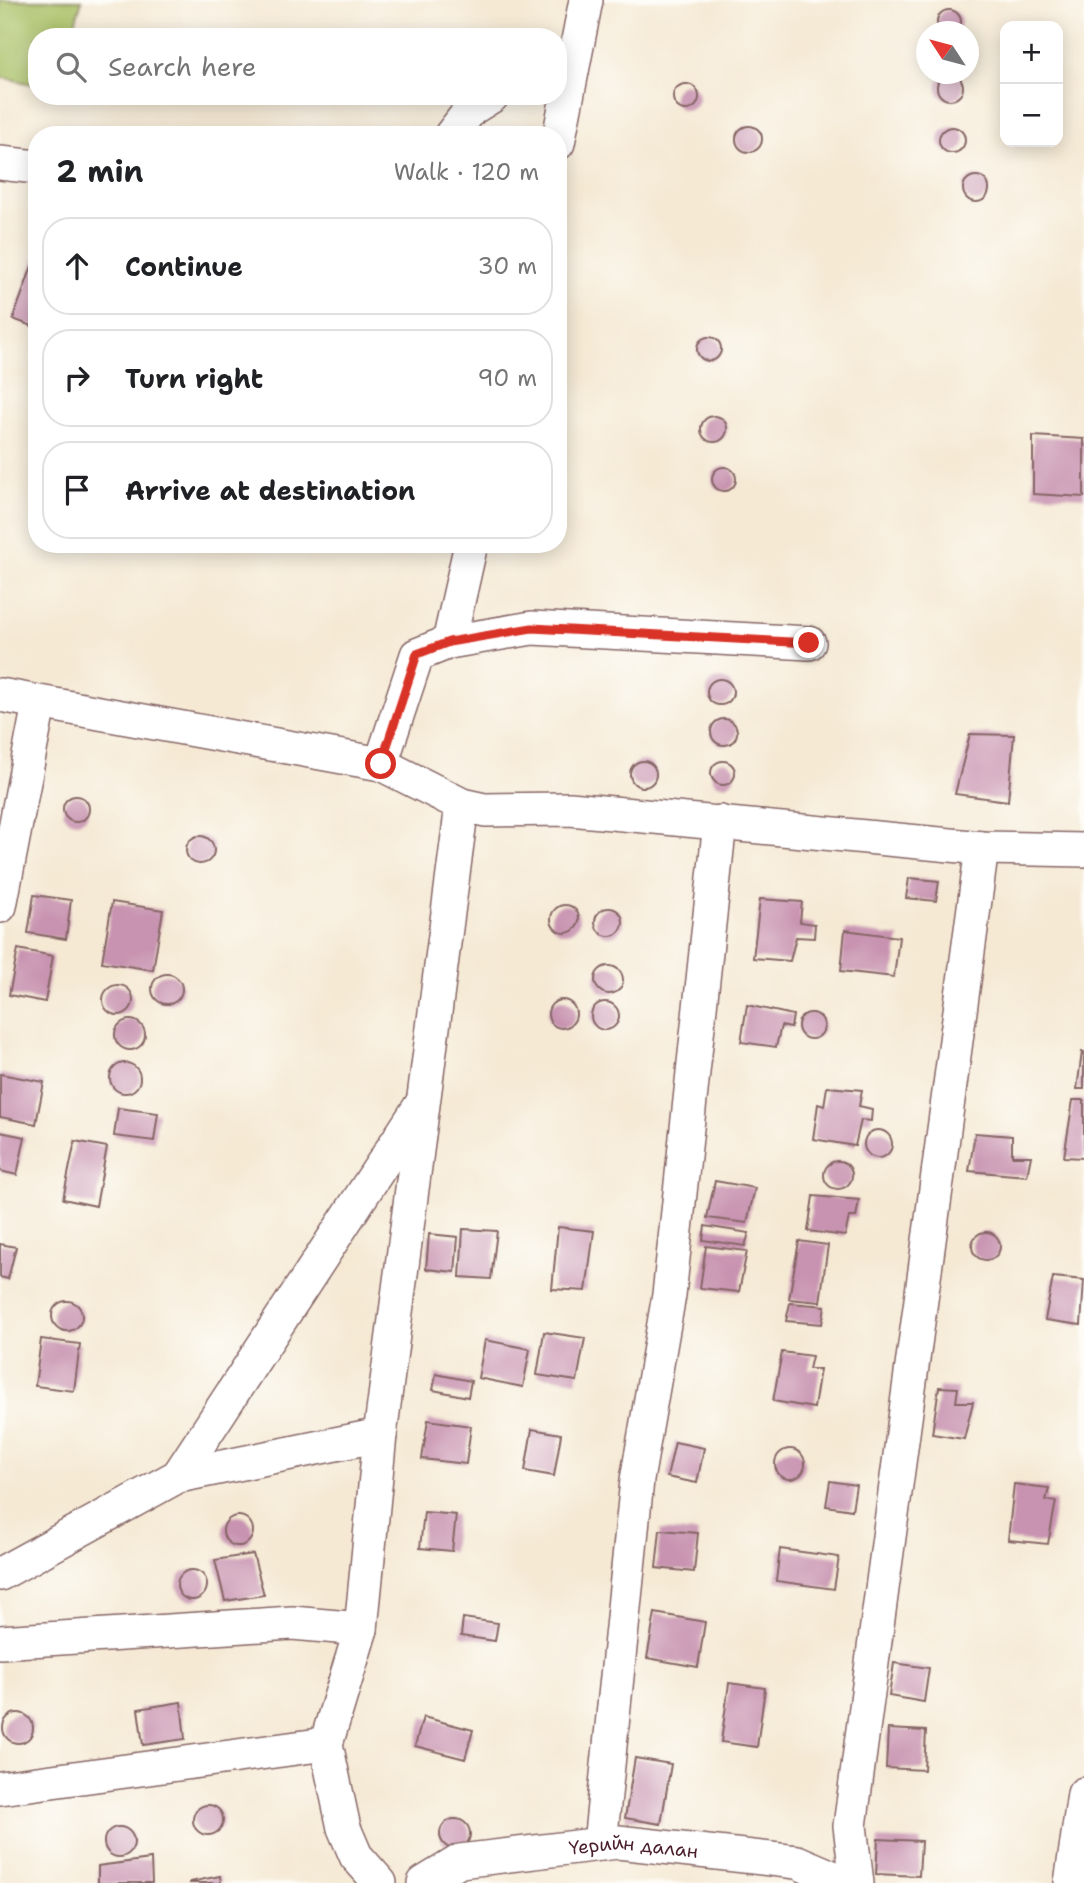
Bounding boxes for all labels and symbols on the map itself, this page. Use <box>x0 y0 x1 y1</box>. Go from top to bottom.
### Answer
north arrow <box>916 21 979 84</box>
route end <box>793 627 824 658</box>
route start <box>365 748 396 779</box>
street label: Үерийн далан <box>568 1829 700 1863</box>

